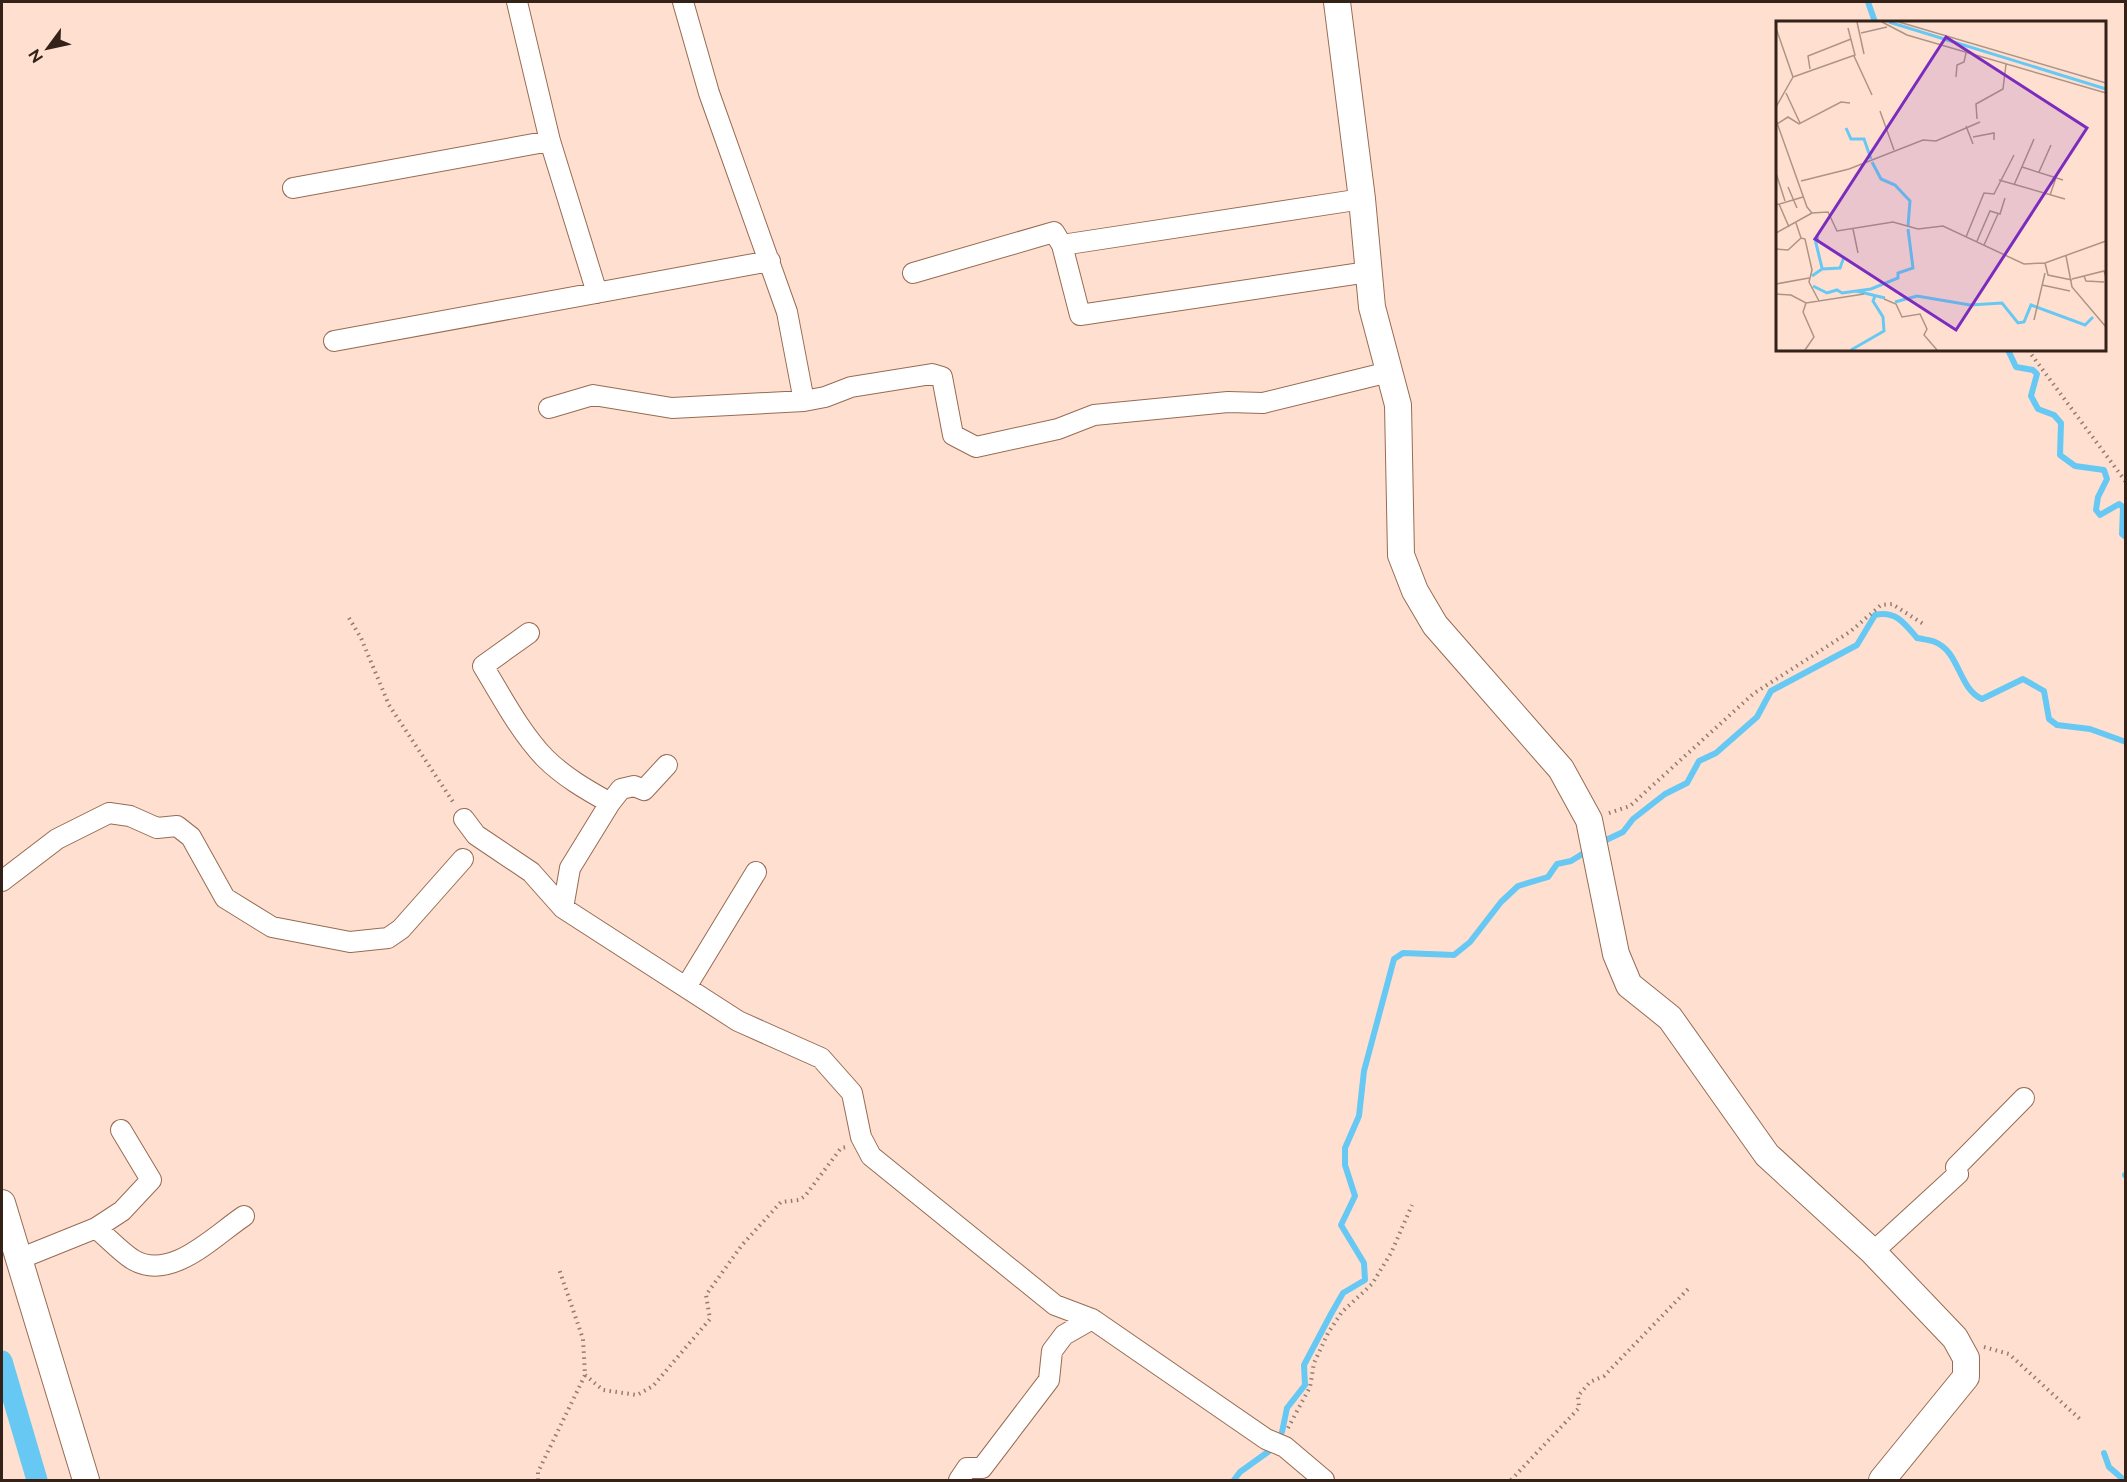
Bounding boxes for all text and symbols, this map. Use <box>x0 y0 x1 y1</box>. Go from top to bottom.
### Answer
north arrow <box>18 18 78 78</box>
inset map <box>1776 21 2106 351</box>
text: N <box>25 46 47 66</box>

